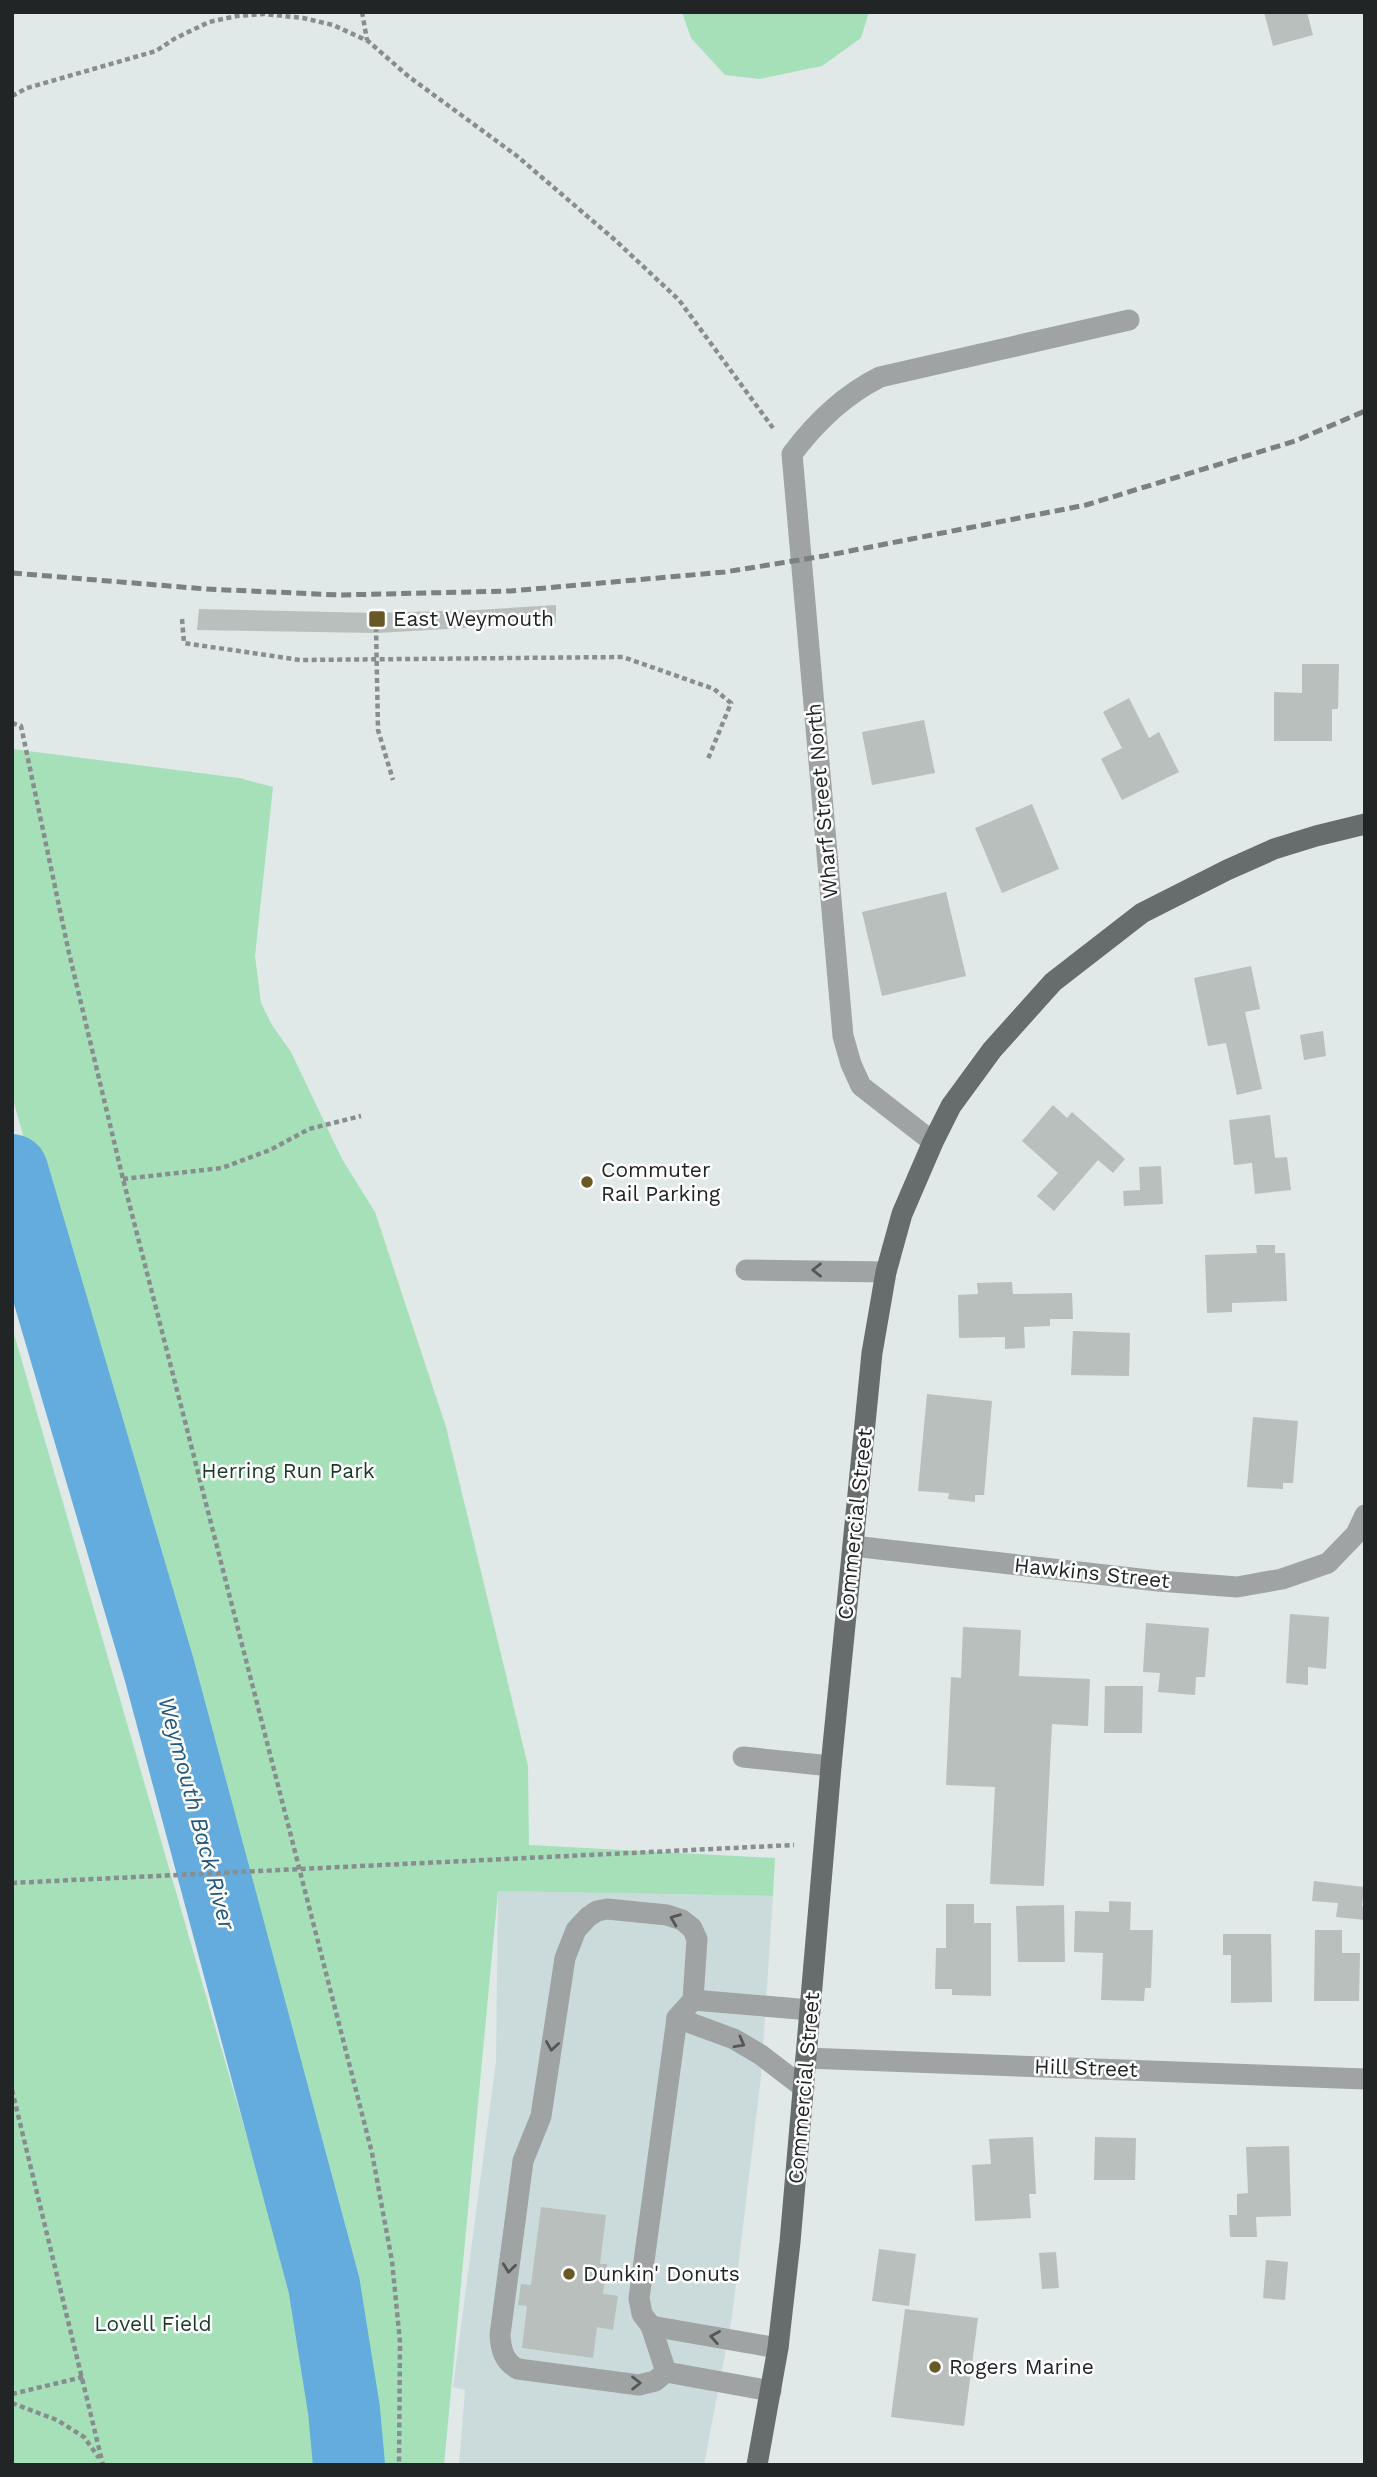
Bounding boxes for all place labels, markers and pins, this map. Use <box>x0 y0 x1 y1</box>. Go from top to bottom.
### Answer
place label: East Weymouth <box>393 606 554 631</box>
marker: East Weymouth <box>367 609 387 629</box>
place label: Commuter Rail Parking <box>601 1157 721 1206</box>
marker: Commuter Rail Parking <box>579 1174 595 1190</box>
place label: Dunkin' Donuts <box>583 2261 740 2286</box>
marker: Dunkin' Donuts <box>561 2266 577 2282</box>
place label: Rogers Marine <box>949 2354 1094 2379</box>
marker: Rogers Marine <box>927 2359 943 2375</box>

